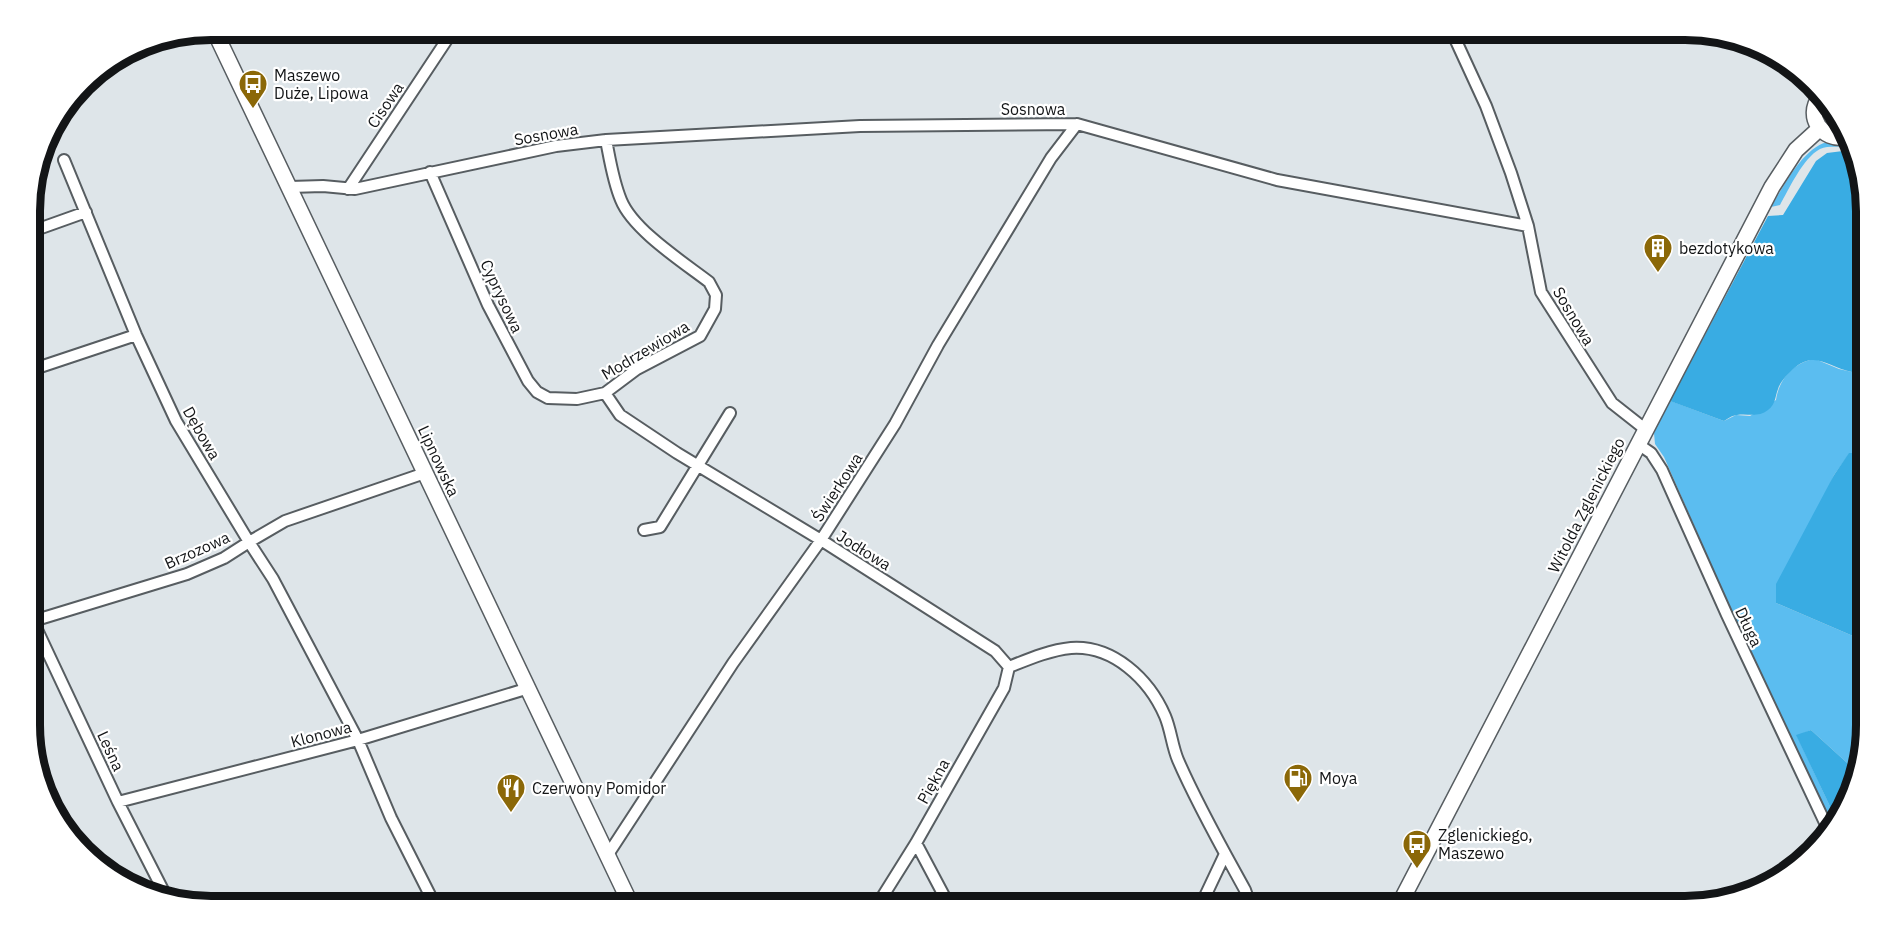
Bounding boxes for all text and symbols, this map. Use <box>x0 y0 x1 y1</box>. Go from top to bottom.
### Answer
place label: Maszewo Duże, Lipowa <box>274 65 369 103</box>
bus stop icon: Maszewo Duże, Lipowa <box>237 68 269 110</box>
street label: Cisowa <box>362 78 408 132</box>
street label: Sosnowa <box>1001 99 1066 119</box>
street label: Sosnowa <box>512 118 580 149</box>
building icon: bezdotykowa <box>1642 232 1674 274</box>
place label: bezdotykowa <box>1679 238 1774 258</box>
street label: Cyprysowa <box>476 256 528 336</box>
street label: Sosnowa <box>1549 283 1599 349</box>
street label: Modrzewiowa <box>597 316 693 384</box>
street label: Dębowa <box>179 403 225 464</box>
street label: Lipnowska <box>414 422 464 500</box>
street label: Witolda Zglenickiego <box>1543 434 1629 576</box>
street label: Świerkowa <box>807 448 867 525</box>
street label: Jodłowa <box>833 526 895 575</box>
street label: Brzozowa <box>161 527 233 573</box>
street label: Długa <box>1731 604 1767 650</box>
street label: Klonowa <box>288 716 354 752</box>
street label: Leśna <box>93 728 129 775</box>
street label: Piękna <box>912 755 954 807</box>
fuel station icon: Moya <box>1282 762 1314 804</box>
place label: Moya <box>1319 768 1358 788</box>
restaurant icon: Czerwony Pomidor <box>495 772 527 814</box>
place label: Czerwony Pomidor <box>532 778 666 798</box>
place label: Zglenickiego, Maszewo <box>1438 825 1533 863</box>
bus stop icon: Zglenickiego, Maszewo <box>1401 828 1433 870</box>

